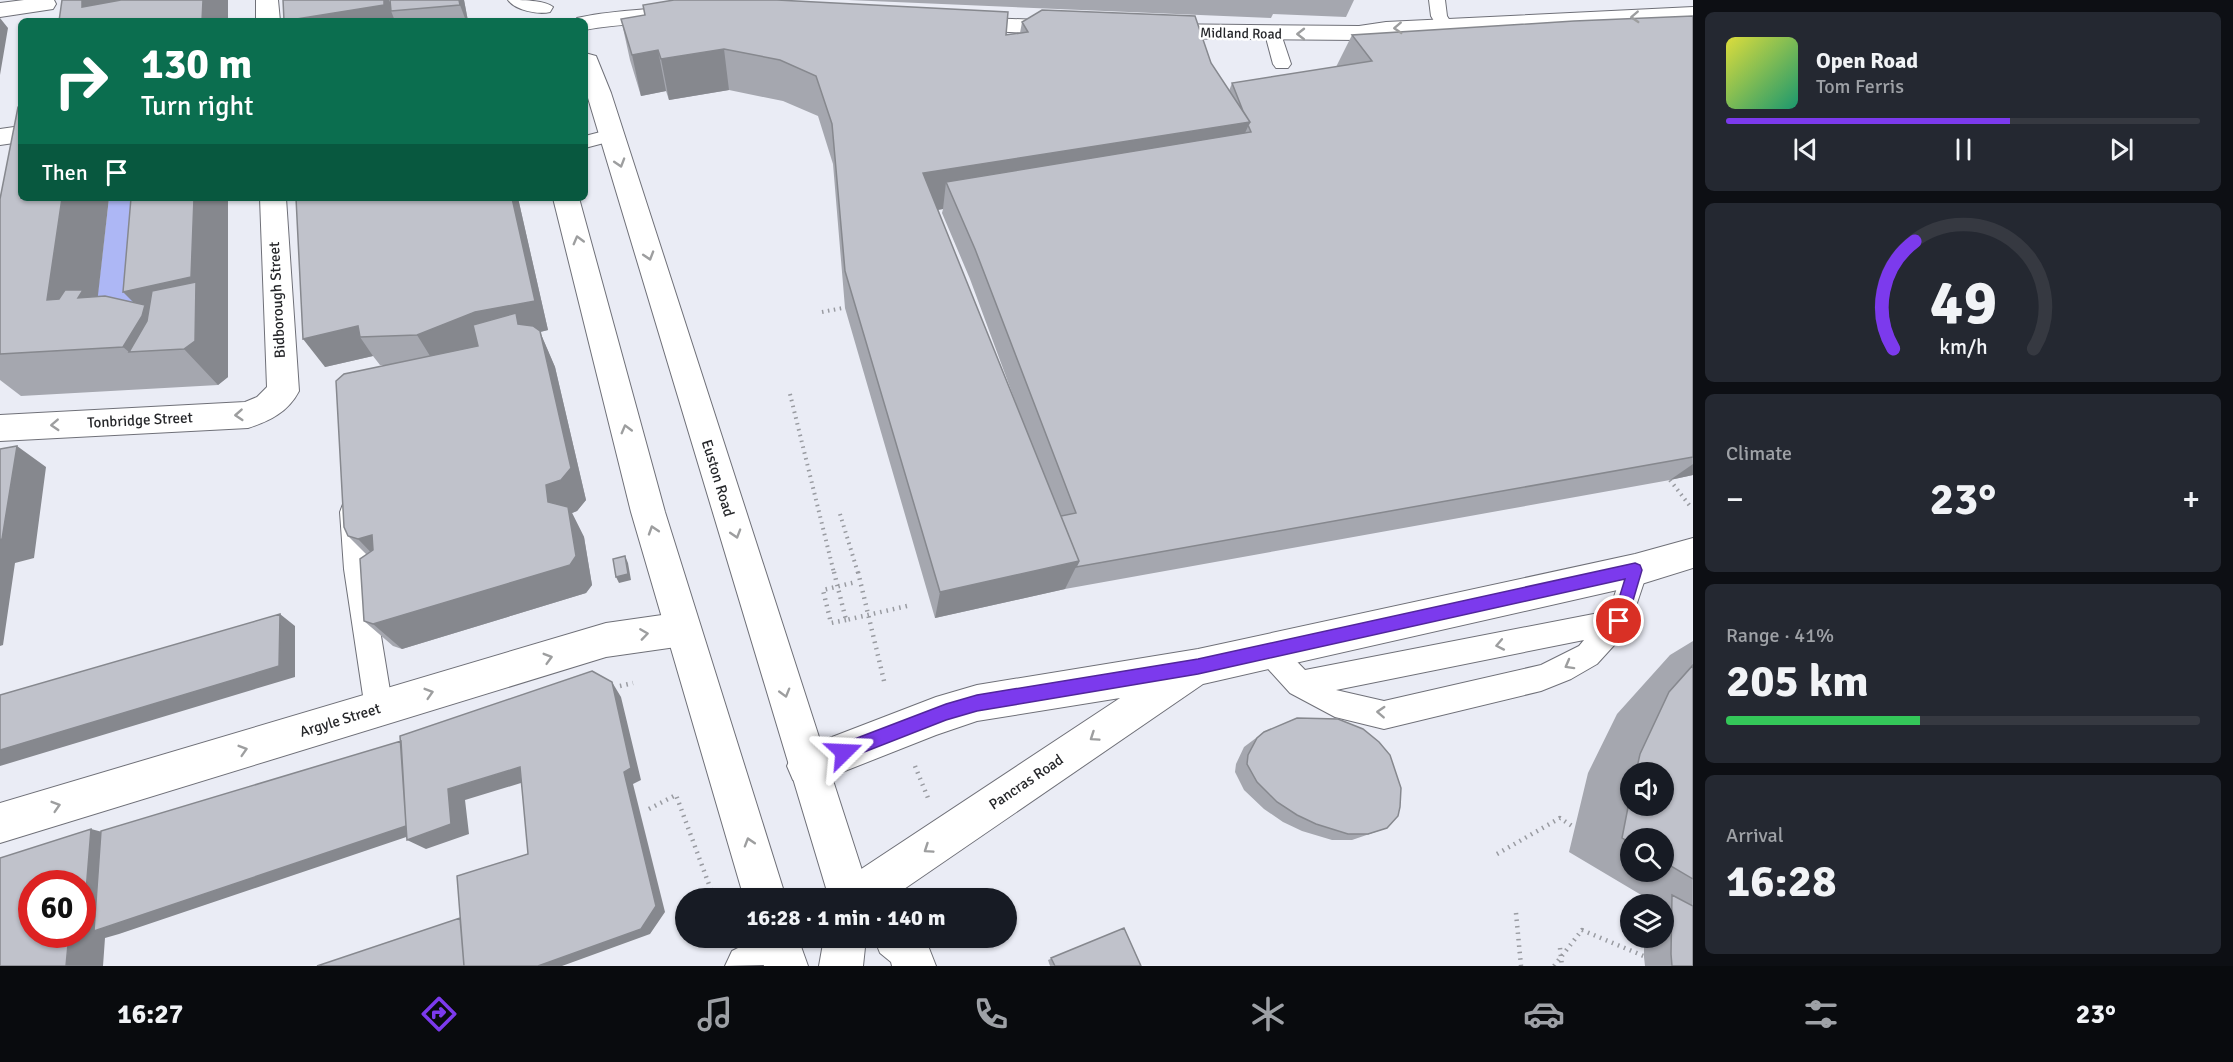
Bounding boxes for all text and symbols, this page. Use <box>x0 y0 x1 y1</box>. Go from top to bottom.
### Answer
one-way arrow <box>1630 11 1639 24</box>
one-way arrow <box>1393 22 1402 35</box>
street label: Midland Road <box>1200 24 1282 43</box>
one-way arrow <box>1296 28 1305 40</box>
text: 130 m <box>141 39 252 90</box>
icon: right <box>42 42 120 120</box>
text: Open Road <box>1816 47 1918 74</box>
text: Tom Ferris <box>1816 74 1904 99</box>
text: Turn right <box>141 90 254 123</box>
icon: previous <box>1789 133 1822 166</box>
icon: pause <box>1947 133 1980 166</box>
icon: next <box>2105 133 2138 166</box>
icon: arrive <box>100 156 133 189</box>
one-way arrow <box>613 157 625 168</box>
text: Then <box>42 159 88 186</box>
one-way arrow <box>572 235 585 245</box>
street label: Bidborough Street <box>265 241 289 359</box>
one-way arrow <box>642 250 654 261</box>
text: 49 <box>1929 264 1997 341</box>
text: km/h <box>1939 335 1987 361</box>
street label: Tonbridge Street <box>87 408 193 432</box>
one-way arrow <box>234 408 243 421</box>
one-way arrow <box>51 419 60 432</box>
one-way arrow <box>621 424 634 434</box>
street label: Euston Road <box>698 437 738 519</box>
text: Climate <box>1726 441 1792 466</box>
text: 23° <box>1930 472 1996 527</box>
text: − <box>1726 479 1744 520</box>
text: + <box>2182 479 2200 520</box>
one-way arrow <box>648 525 661 536</box>
one-way arrow <box>729 528 741 539</box>
pin <box>1593 595 1644 646</box>
icon: arrive <box>1602 604 1635 637</box>
text: Range · 41% <box>1726 623 1834 648</box>
one-way arrow <box>640 629 649 641</box>
one-way arrow <box>1495 638 1505 651</box>
one-way arrow <box>542 653 553 665</box>
text: 205 km <box>1726 654 1869 709</box>
one-way arrow <box>1565 658 1575 669</box>
one-way arrow <box>778 687 790 698</box>
one-way arrow <box>423 688 434 700</box>
street label: Argyle Street <box>297 699 383 741</box>
one-way arrow <box>1376 706 1385 719</box>
position arrow <box>812 720 876 784</box>
one-way arrow <box>1089 730 1100 741</box>
one-way arrow <box>237 745 248 757</box>
street label: Pancras Road <box>985 750 1067 814</box>
map controls <box>1620 762 1674 948</box>
button: sound <box>1620 762 1674 816</box>
one-way arrow <box>50 801 61 813</box>
text: Arrival <box>1726 823 1784 848</box>
button: search <box>1620 828 1674 882</box>
one-way arrow <box>743 838 756 848</box>
one-way arrow <box>924 842 934 854</box>
text: 16:28 <box>1726 854 1836 909</box>
speed limit sign: 60 <box>18 870 96 948</box>
button: layers <box>1620 894 1674 948</box>
text: 16:28 · 1 min · 140 m <box>746 904 946 931</box>
icon: directions <box>418 993 460 1035</box>
icon: music <box>694 993 736 1035</box>
icon: phone <box>970 993 1012 1035</box>
icon: climate <box>1247 993 1289 1035</box>
icon: car <box>1523 993 1565 1035</box>
icon: filters <box>1800 993 1842 1035</box>
text: 16:27 <box>117 998 183 1031</box>
text: 23° <box>2076 998 2116 1031</box>

